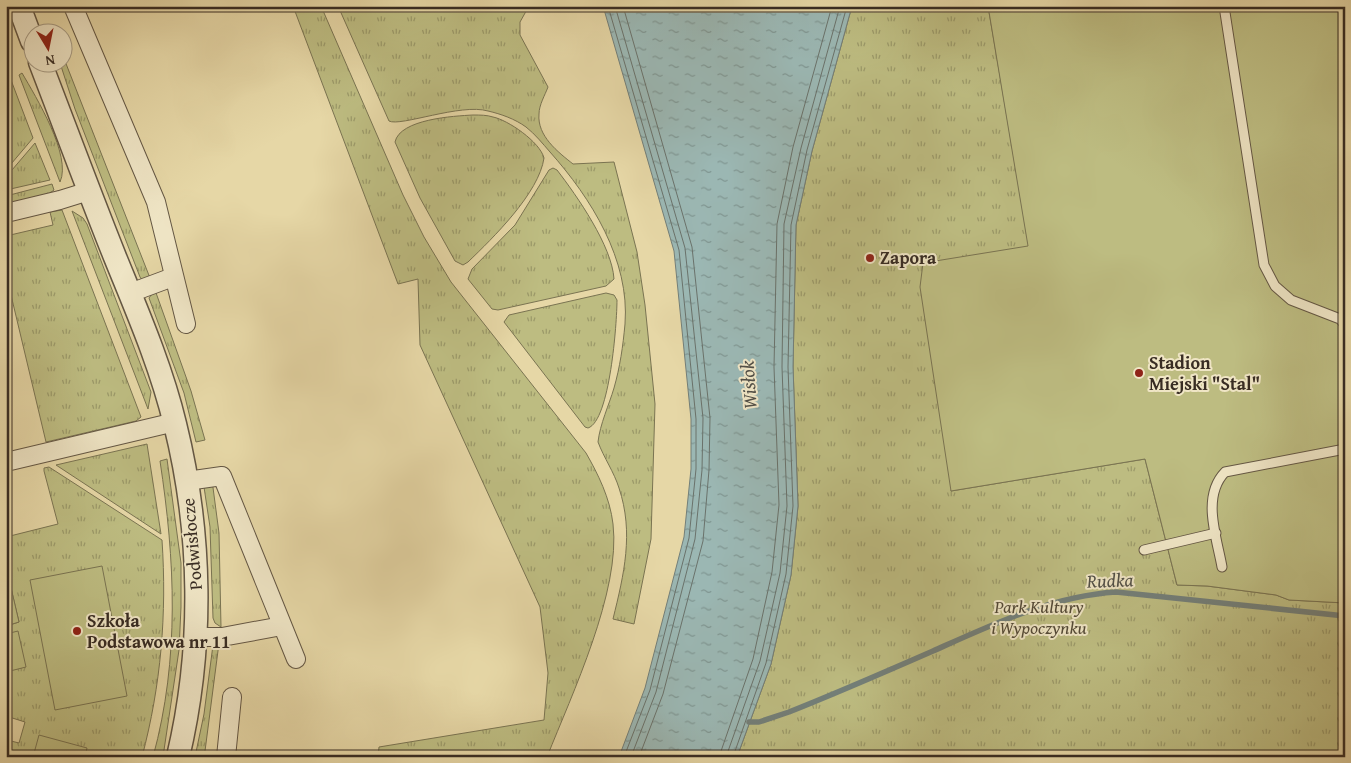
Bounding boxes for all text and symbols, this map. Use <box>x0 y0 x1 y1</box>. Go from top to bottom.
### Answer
north arrow <box>22 22 72 72</box>
text: N <box>43 50 57 72</box>
place label: Zapora <box>880 244 937 271</box>
marker: Zapora <box>864 252 876 264</box>
place label: Stadion Miejski "Stal" <box>1149 349 1260 397</box>
water label: Wisłok <box>732 360 764 410</box>
marker: Stadion Miejski "Stal" <box>1133 367 1145 379</box>
street label: Podwisłocze <box>174 497 209 591</box>
water label: Rudka <box>1085 565 1134 595</box>
park label: Park Kultury i Wypoczynku <box>991 593 1087 641</box>
place label: Szkoła Podstawowa nr 11 <box>87 607 230 655</box>
marker: Szkoła Podstawowa nr 11 <box>71 625 83 637</box>

